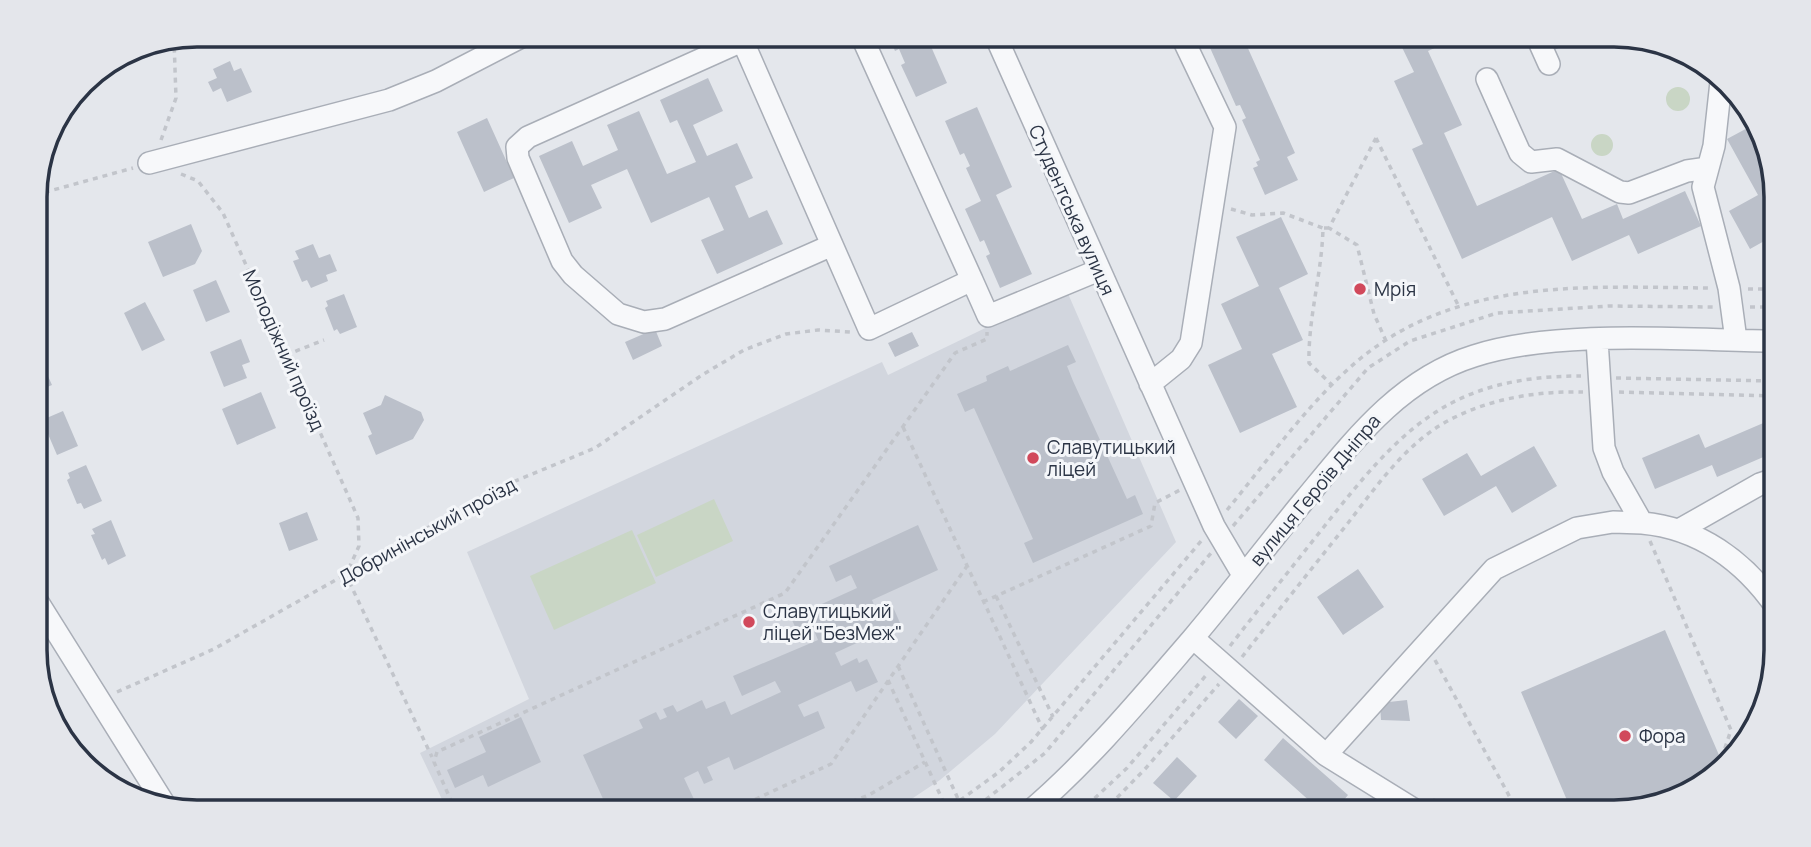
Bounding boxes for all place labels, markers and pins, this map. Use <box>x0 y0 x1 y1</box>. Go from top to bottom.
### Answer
place label: Мрiя <box>1374 276 1416 302</box>
marker: Мрiя <box>1352 281 1368 297</box>
place label: Славутицький ліцей <box>1047 434 1176 482</box>
marker: Славутицький ліцей <box>1025 450 1041 466</box>
place label: Славутицький ліцей "БезМеж" <box>763 598 903 646</box>
marker: Славутицький ліцей "БезМеж" <box>741 614 757 630</box>
place label: Фора <box>1639 723 1686 749</box>
marker: Фора <box>1617 728 1633 744</box>

